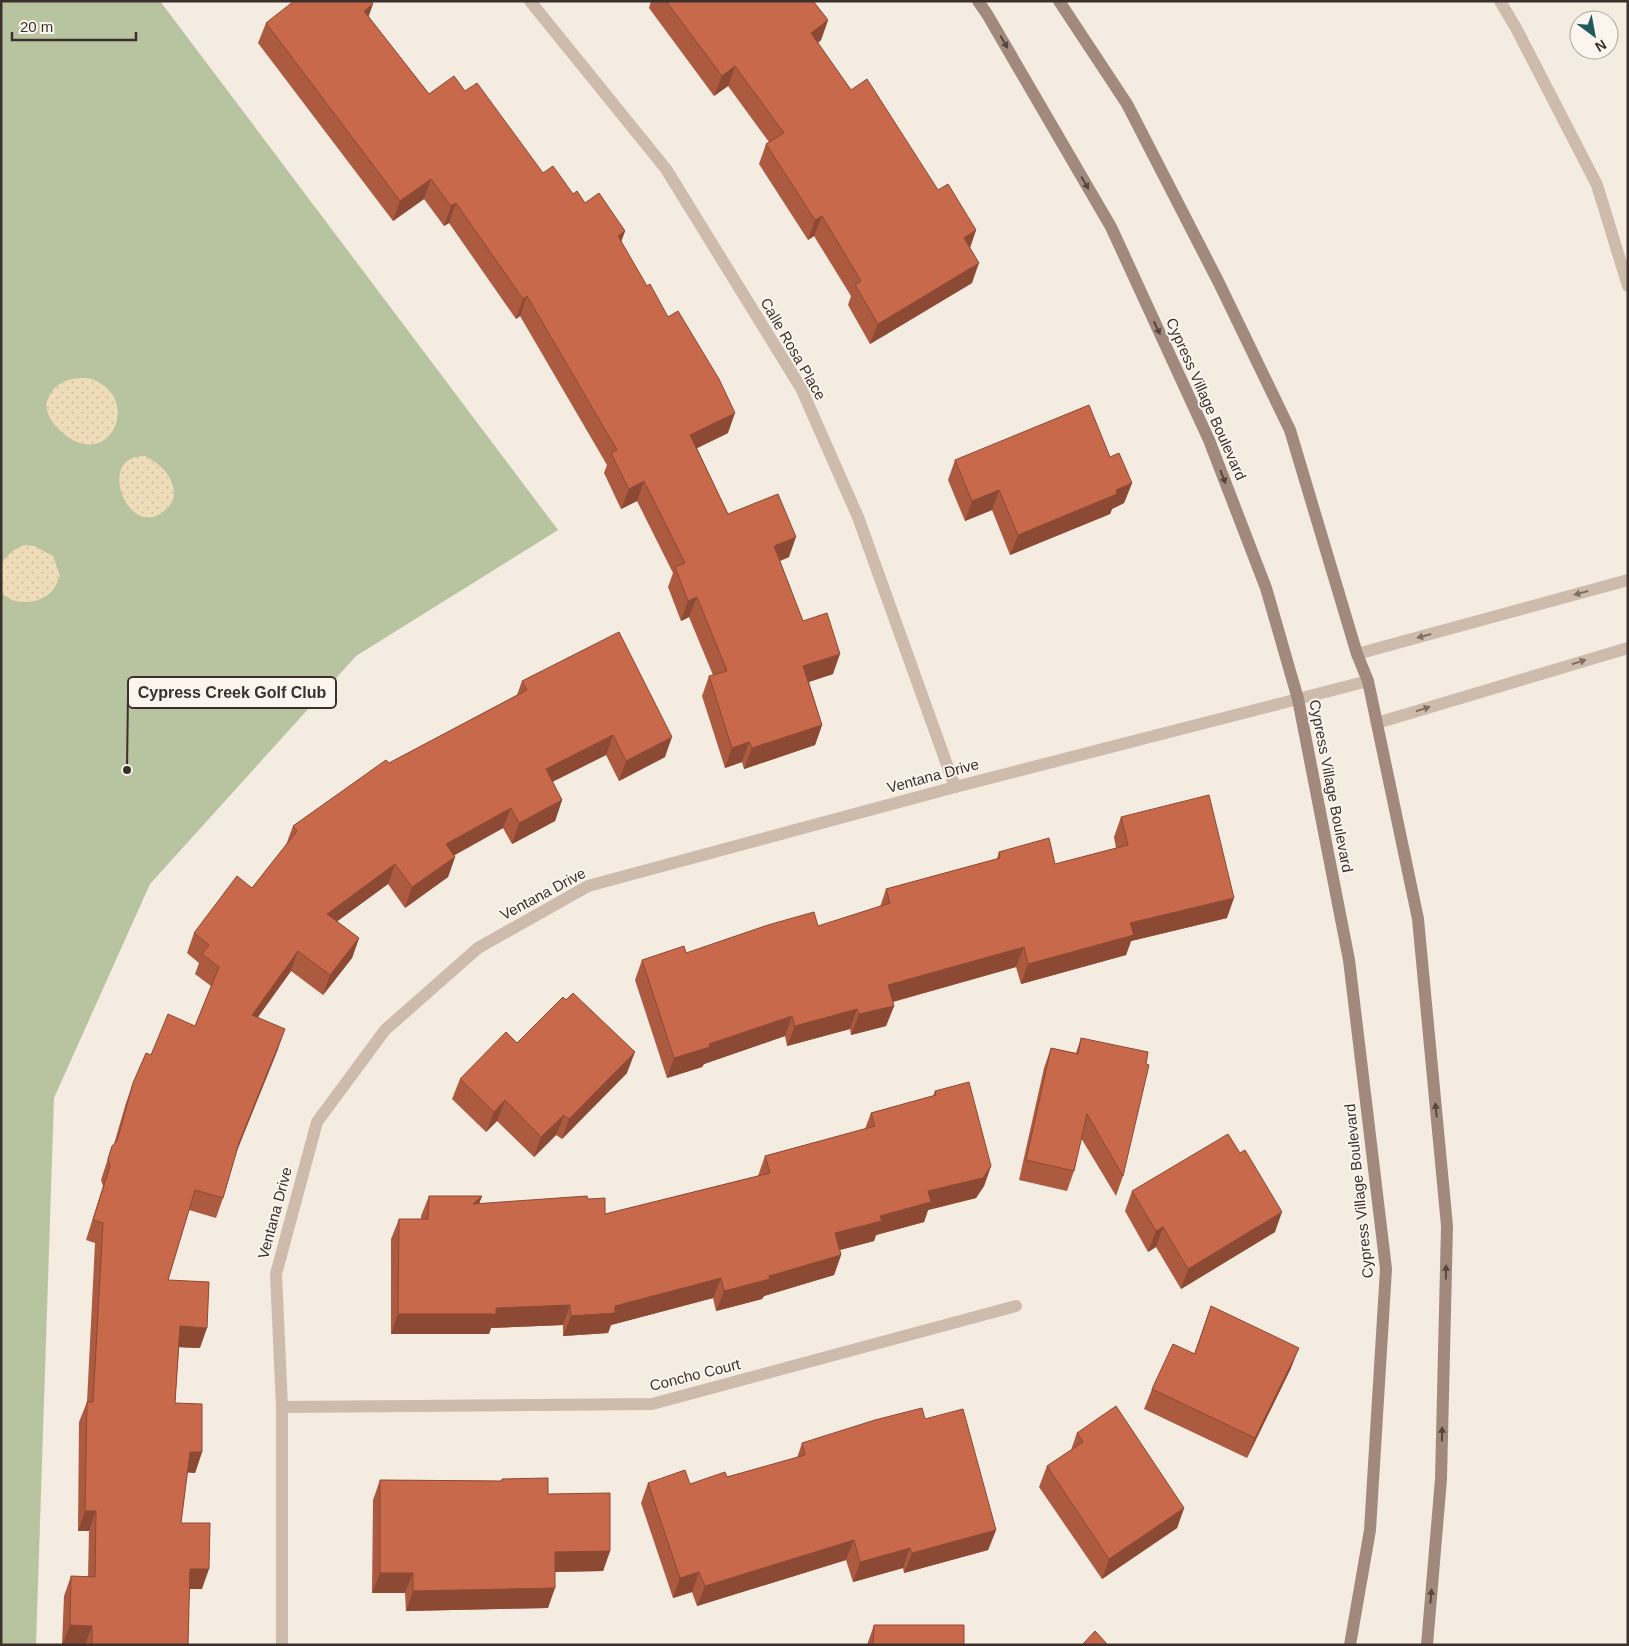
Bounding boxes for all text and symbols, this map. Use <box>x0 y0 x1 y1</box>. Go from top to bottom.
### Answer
scale bar <box>12 10 136 42</box>
north arrow <box>1569 10 1619 60</box>
text: 20 m <box>20 18 53 35</box>
one-way arrow <box>999 36 1008 49</box>
text: N <box>1592 37 1609 55</box>
one-way arrow <box>1081 176 1090 189</box>
street label: Calle Rosa Place <box>757 295 830 403</box>
street label: Cypress Village Boulevard <box>1163 315 1250 482</box>
one-way arrow <box>1154 321 1162 335</box>
one-way arrow <box>1219 470 1227 485</box>
one-way arrow <box>1573 589 1588 597</box>
one-way arrow <box>1416 632 1431 640</box>
one-way arrow <box>1572 658 1587 666</box>
callout: Cypress Creek Golf Club <box>128 677 336 708</box>
text: Cypress Creek Golf Club <box>138 684 326 701</box>
street label: Cypress Village Boulevard <box>1306 698 1357 874</box>
one-way arrow <box>1416 704 1431 712</box>
street label: Ventana Drive <box>885 755 981 796</box>
street label: Ventana Drive <box>497 864 588 923</box>
one-way arrow <box>1432 1101 1440 1117</box>
street label: Cypress Village Boulevard <box>1341 1103 1376 1279</box>
street label: Ventana Drive <box>254 1165 295 1261</box>
one-way arrow <box>1443 1263 1451 1279</box>
street label: Concho Court <box>648 1355 743 1394</box>
one-way arrow <box>1439 1426 1447 1442</box>
one-way arrow <box>1428 1588 1436 1604</box>

